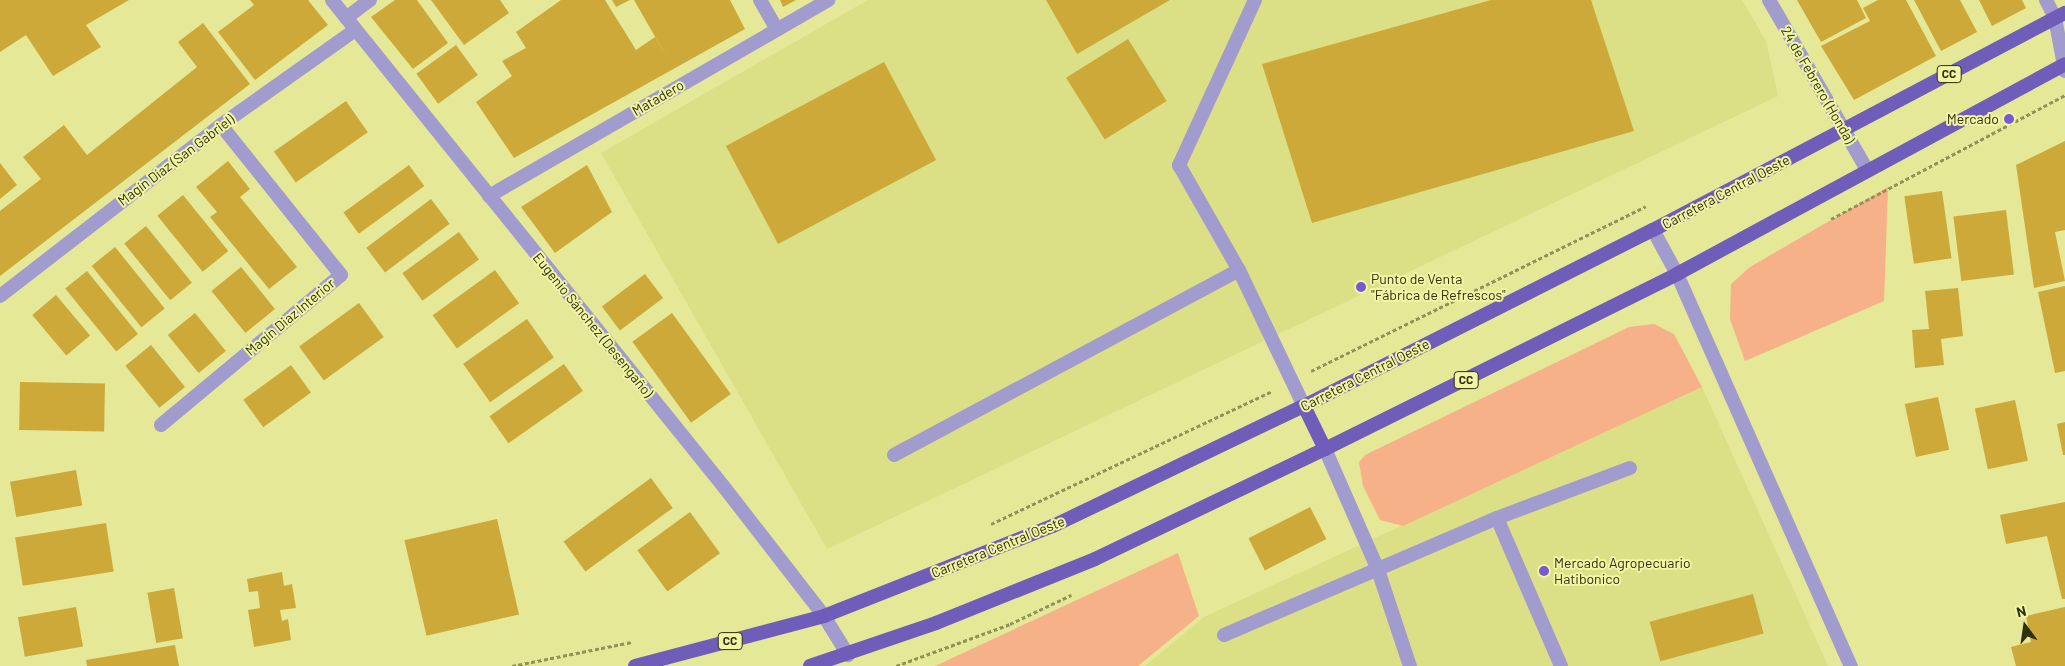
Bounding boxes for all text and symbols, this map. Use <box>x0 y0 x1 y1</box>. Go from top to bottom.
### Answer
street label: 24 de Febrero (Honda) <box>1778 23 1858 147</box>
road number: CC <box>1936 64 1962 84</box>
street label: Matadero <box>629 76 687 120</box>
street label: Magín Díaz (San Gabriel) <box>114 111 238 209</box>
place label: Mercado <box>1947 111 1999 127</box>
marker: Mercado <box>2003 113 2015 125</box>
street label: Carretera Central Oeste <box>1659 151 1793 233</box>
street label: Eugenio Sánchez (Desengaño) <box>529 249 657 401</box>
place label: Punto de Venta "Fábrica de Refrescos" <box>1371 271 1506 304</box>
street label: Magín Diaz Interior <box>242 275 338 359</box>
marker: Punto de Venta "Fábrica de Refrescos" <box>1355 281 1367 293</box>
street label: Carretera Central Oeste <box>1298 335 1432 415</box>
road number: CC <box>1454 370 1478 390</box>
street label: Carretera Central Oeste <box>929 513 1067 581</box>
place label: Mercado Agropecuario Hatibonico <box>1554 555 1691 588</box>
marker: Mercado Agropecuario Hatibonico <box>1538 565 1550 577</box>
north arrow <box>2000 601 2050 651</box>
text: N <box>2015 602 2028 620</box>
road number: CC <box>718 631 742 650</box>

